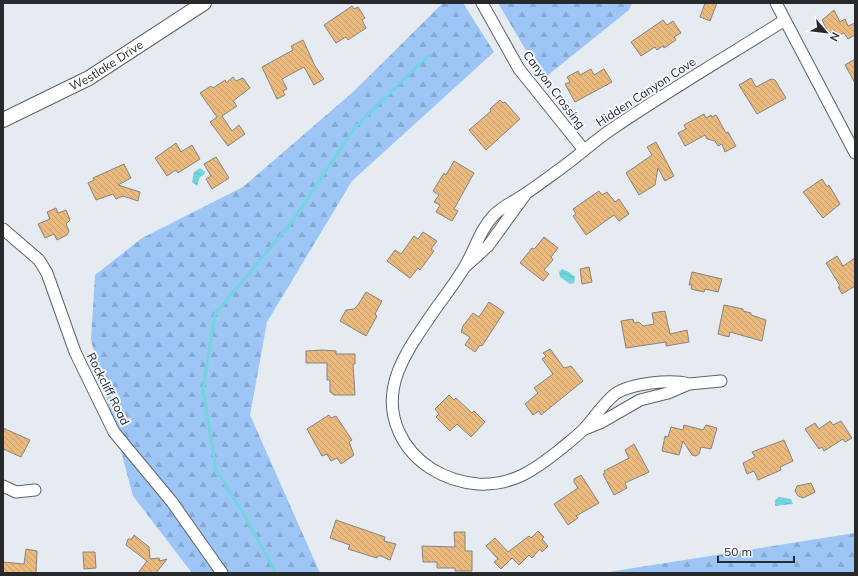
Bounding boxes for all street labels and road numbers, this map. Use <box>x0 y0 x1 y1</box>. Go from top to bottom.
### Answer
street label: Westlake Drive <box>67 37 146 93</box>
street label: Canyon Crossing <box>520 48 589 132</box>
street label: Hidden Canyon Cove <box>593 54 698 129</box>
street label: Rockcliff Road <box>84 350 133 427</box>

